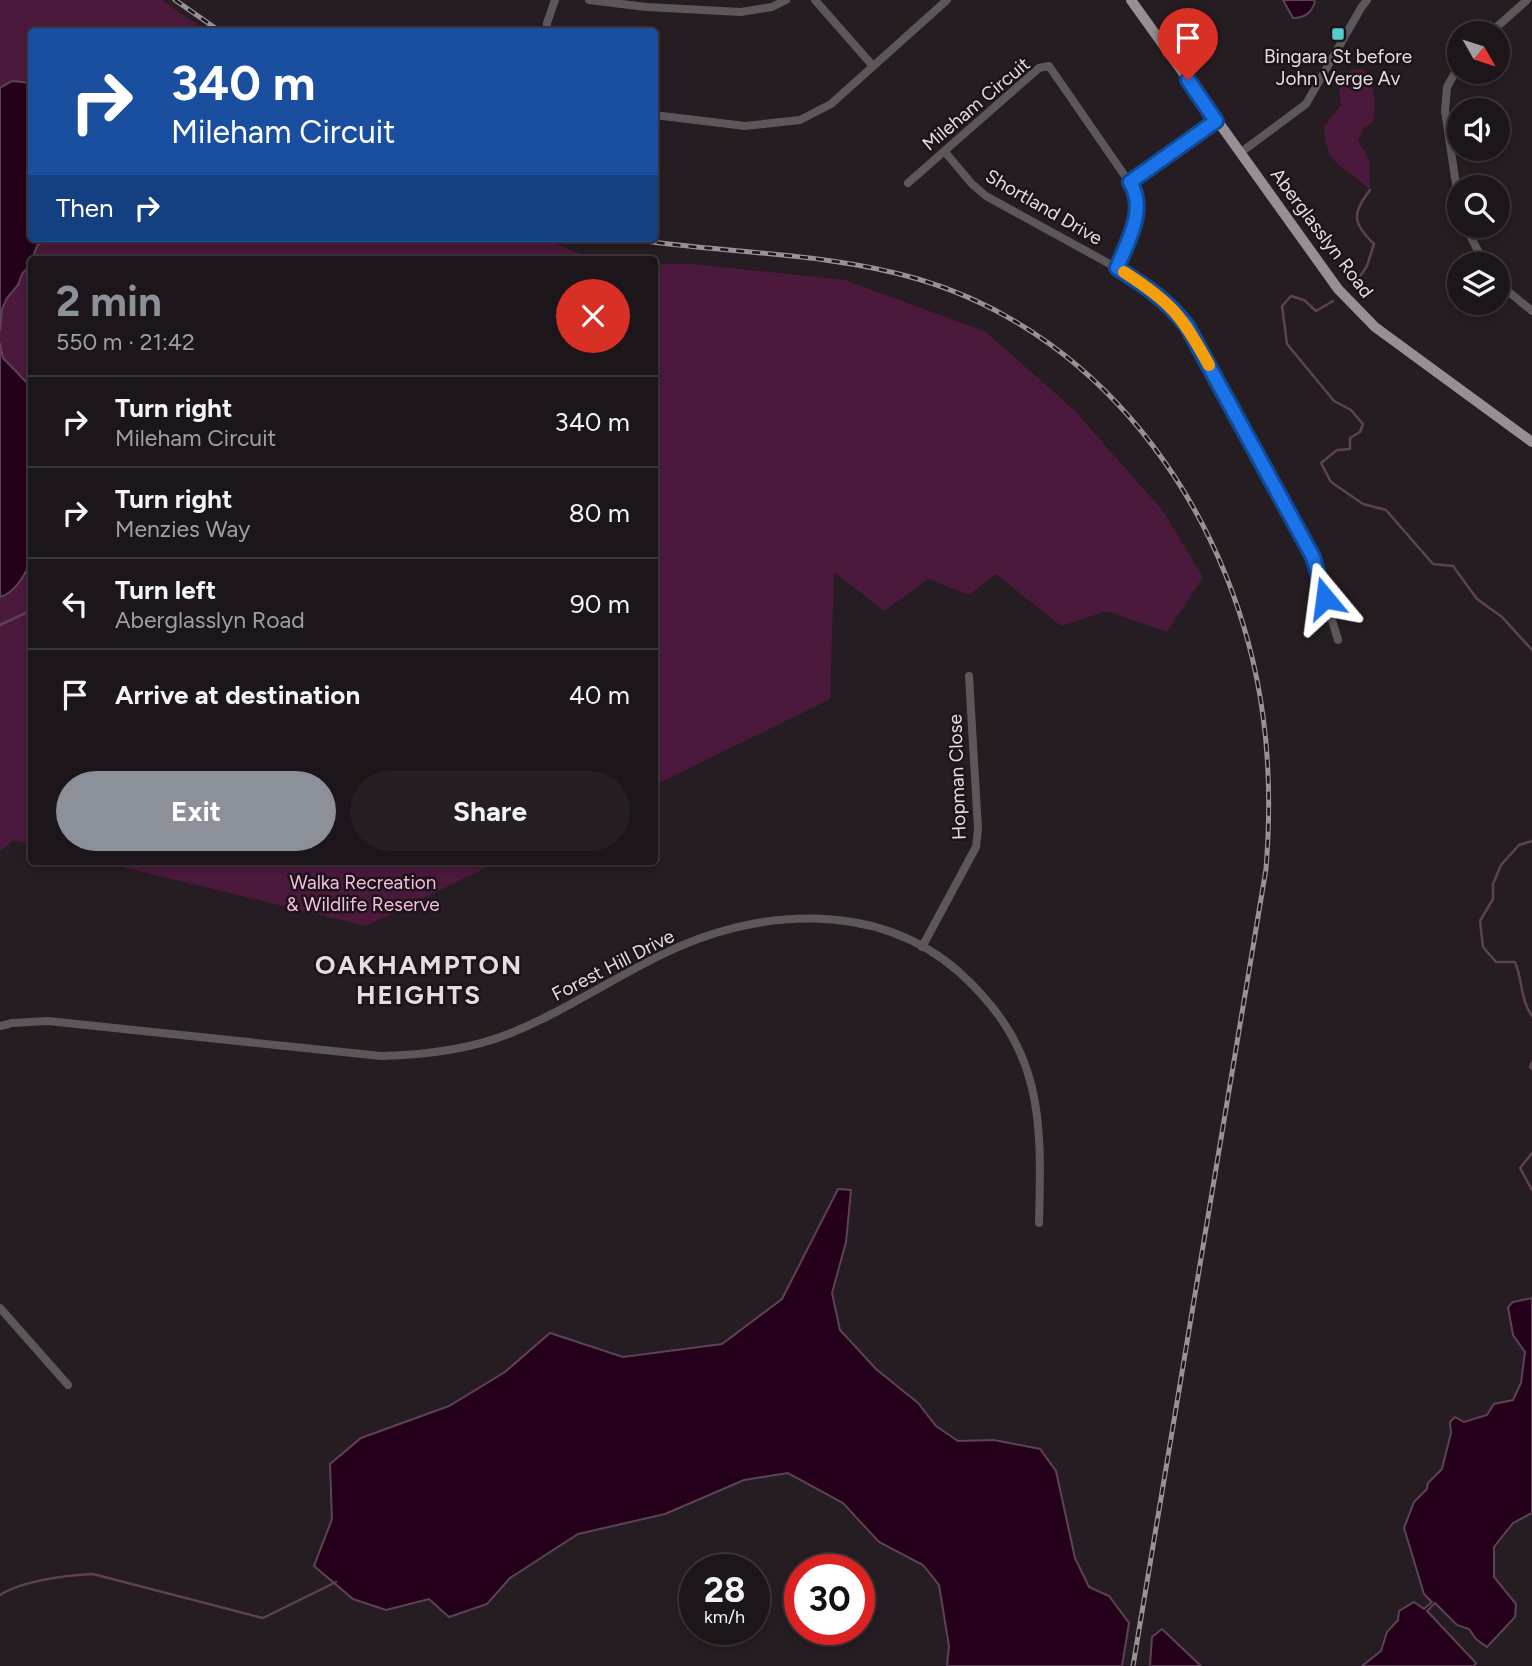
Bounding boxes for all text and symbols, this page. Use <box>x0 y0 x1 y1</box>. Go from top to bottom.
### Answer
pin <box>1158 8 1218 80</box>
icon: arrive <box>1169 19 1207 57</box>
north arrow <box>1447 21 1510 84</box>
map controls <box>1447 21 1510 315</box>
marker: Bingara St before John Verge Av <box>1330 26 1346 42</box>
place label: Bingara St before John Verge Av <box>1264 45 1412 90</box>
street label: Mileham Circuit <box>918 52 1034 156</box>
text: 340 m <box>171 53 315 112</box>
icon: right <box>56 56 147 147</box>
button: sound <box>1447 98 1510 161</box>
text: Mileham Circuit <box>171 113 395 151</box>
street label: Aberglasslyn Road <box>1266 163 1378 303</box>
street label: Shortland Drive <box>981 164 1107 250</box>
button: search <box>1447 175 1510 238</box>
icon: right <box>128 189 166 227</box>
text: Then <box>56 192 114 224</box>
button: layers <box>1447 252 1510 315</box>
text: 2 min <box>56 276 162 327</box>
button: close <box>556 279 630 353</box>
text: 550 m · 21:42 <box>56 328 195 356</box>
text: Turn right <box>115 392 232 424</box>
icon: right <box>56 403 94 441</box>
text: 340 m <box>554 406 630 438</box>
text: Mileham Circuit <box>115 424 276 452</box>
text: Turn right <box>115 483 232 515</box>
icon: right <box>56 494 94 532</box>
text: 80 m <box>569 497 630 529</box>
text: Menzies Way <box>115 515 250 543</box>
position arrow <box>1288 561 1362 635</box>
text: Turn left <box>115 574 216 606</box>
icon: left <box>56 585 94 623</box>
text: 90 m <box>570 588 630 620</box>
text: Aberglasslyn Road <box>115 606 305 634</box>
icon: arrive <box>56 676 94 714</box>
text: Arrive at destination <box>115 679 360 711</box>
text: 40 m <box>569 679 630 711</box>
street label: Hopman Close <box>943 714 971 840</box>
button: Exit <box>56 771 336 851</box>
button: Share <box>350 771 630 851</box>
park label: Walka Recreation & Wildlife Reserve <box>286 871 440 916</box>
street label: Forest Hill Drive <box>548 924 678 1006</box>
district label: OAKHAMPTON HEIGHTS <box>315 949 523 1011</box>
speed limit sign: 30 <box>784 1554 875 1645</box>
text: 28 <box>704 1569 745 1611</box>
text: km/h <box>704 1606 745 1628</box>

